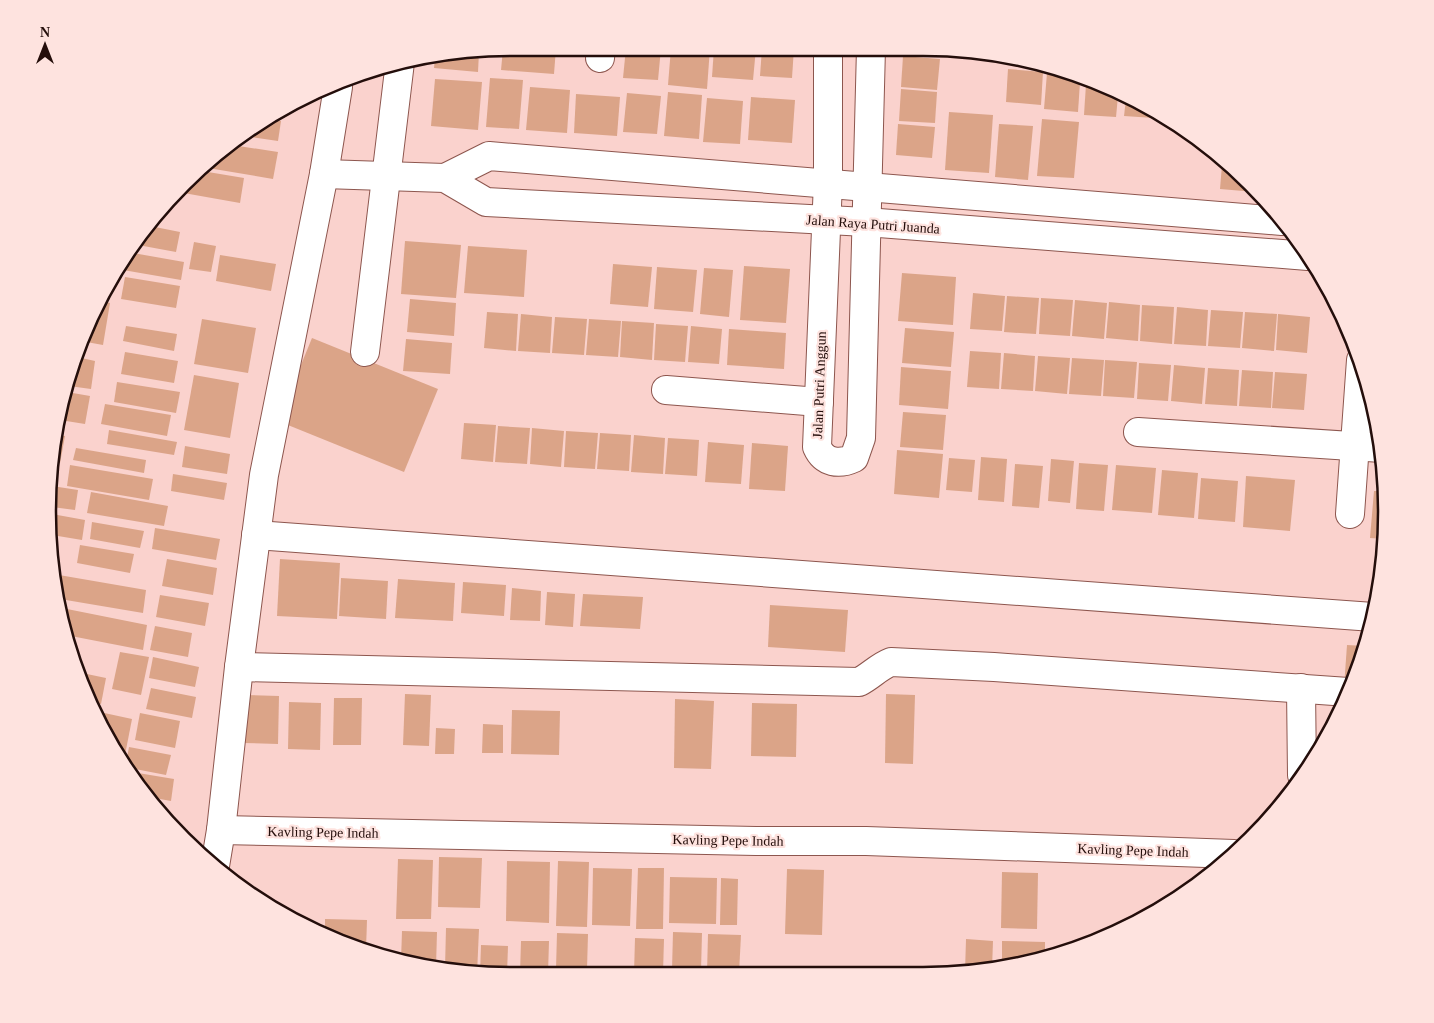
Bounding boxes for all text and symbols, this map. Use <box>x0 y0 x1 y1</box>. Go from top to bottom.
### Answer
north arrow <box>20 20 70 70</box>
text: N <box>40 25 50 40</box>
street label: Jalan Raya Putri Juanda <box>806 212 941 237</box>
street label: Jalan Putri Anggun <box>810 331 829 439</box>
street label: Kavling Pepe Indah <box>267 824 379 841</box>
street label: Kavling Pepe Indah <box>672 832 784 849</box>
street label: Kavling Pepe Indah <box>1077 841 1189 860</box>

